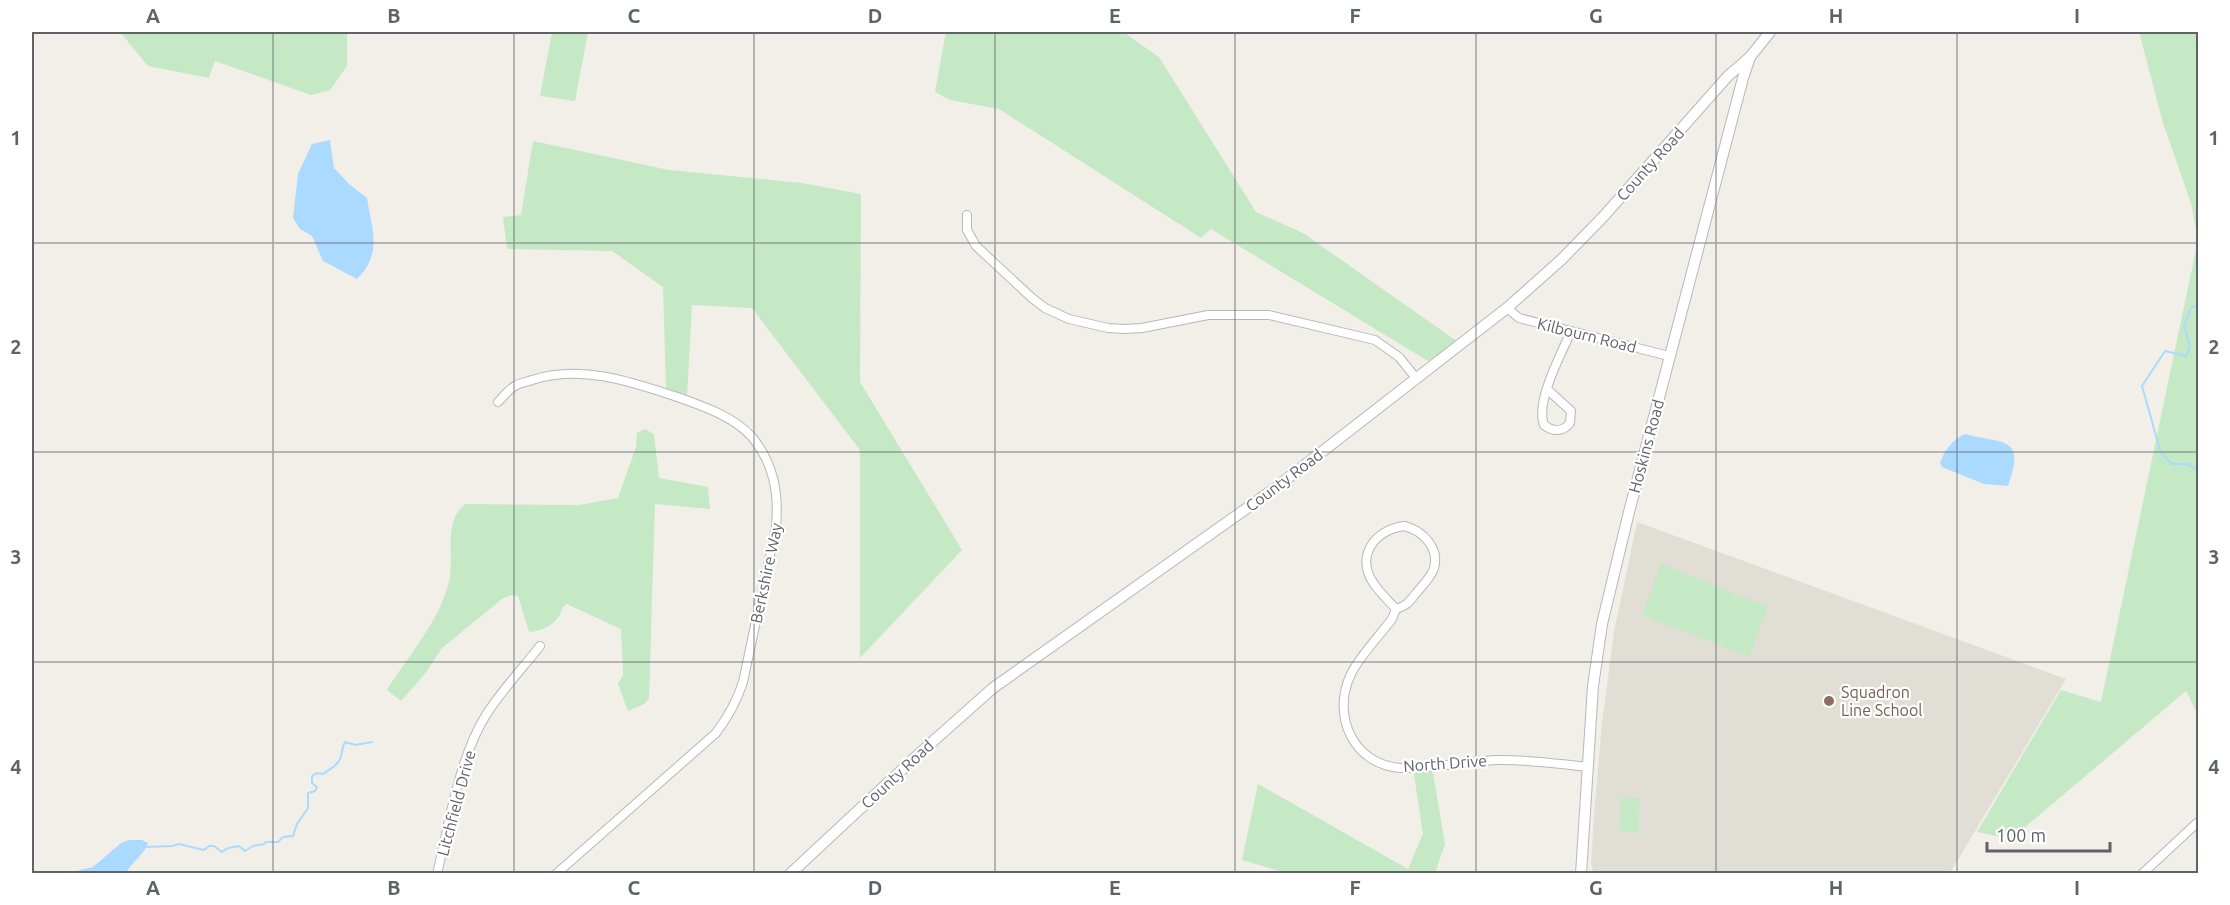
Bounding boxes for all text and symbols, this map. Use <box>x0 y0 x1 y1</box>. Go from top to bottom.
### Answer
text: A <box>146 4 160 27</box>
text: B <box>387 4 401 27</box>
text: C <box>628 4 641 27</box>
text: D <box>868 4 882 27</box>
text: E <box>1109 4 1121 27</box>
text: F <box>1349 4 1361 27</box>
text: G <box>1589 4 1603 27</box>
text: H <box>1829 4 1843 27</box>
text: I <box>2074 4 2080 27</box>
street label: County Road <box>1613 124 1687 204</box>
text: 1 <box>10 126 22 149</box>
text: 1 <box>2208 126 2220 149</box>
street label: Kilbourn Road <box>1535 314 1639 356</box>
text: 2 <box>10 335 22 358</box>
text: 2 <box>2208 335 2220 358</box>
street label: Hoskins Road <box>1625 397 1667 495</box>
street label: County Road <box>1242 445 1326 515</box>
street label: Berkshire Way <box>747 521 785 625</box>
text: 3 <box>10 545 22 568</box>
text: 3 <box>2208 545 2220 568</box>
place label: Squadron Line School <box>1841 683 1923 719</box>
marker: Squadron Line School <box>1822 694 1836 708</box>
street label: County Road <box>857 736 937 812</box>
street label: Litchfield Drive <box>433 748 479 858</box>
street label: North Drive <box>1403 751 1487 775</box>
text: 4 <box>10 755 22 778</box>
text: 4 <box>2208 755 2220 778</box>
scale bar <box>1987 815 2110 853</box>
text: 100 m <box>1996 825 2046 845</box>
text: A <box>146 876 160 899</box>
text: B <box>387 876 401 899</box>
text: C <box>628 876 641 899</box>
text: D <box>868 876 882 899</box>
text: E <box>1109 876 1121 899</box>
text: F <box>1349 876 1361 899</box>
text: G <box>1589 876 1603 899</box>
text: H <box>1829 876 1843 899</box>
text: I <box>2074 876 2080 899</box>

